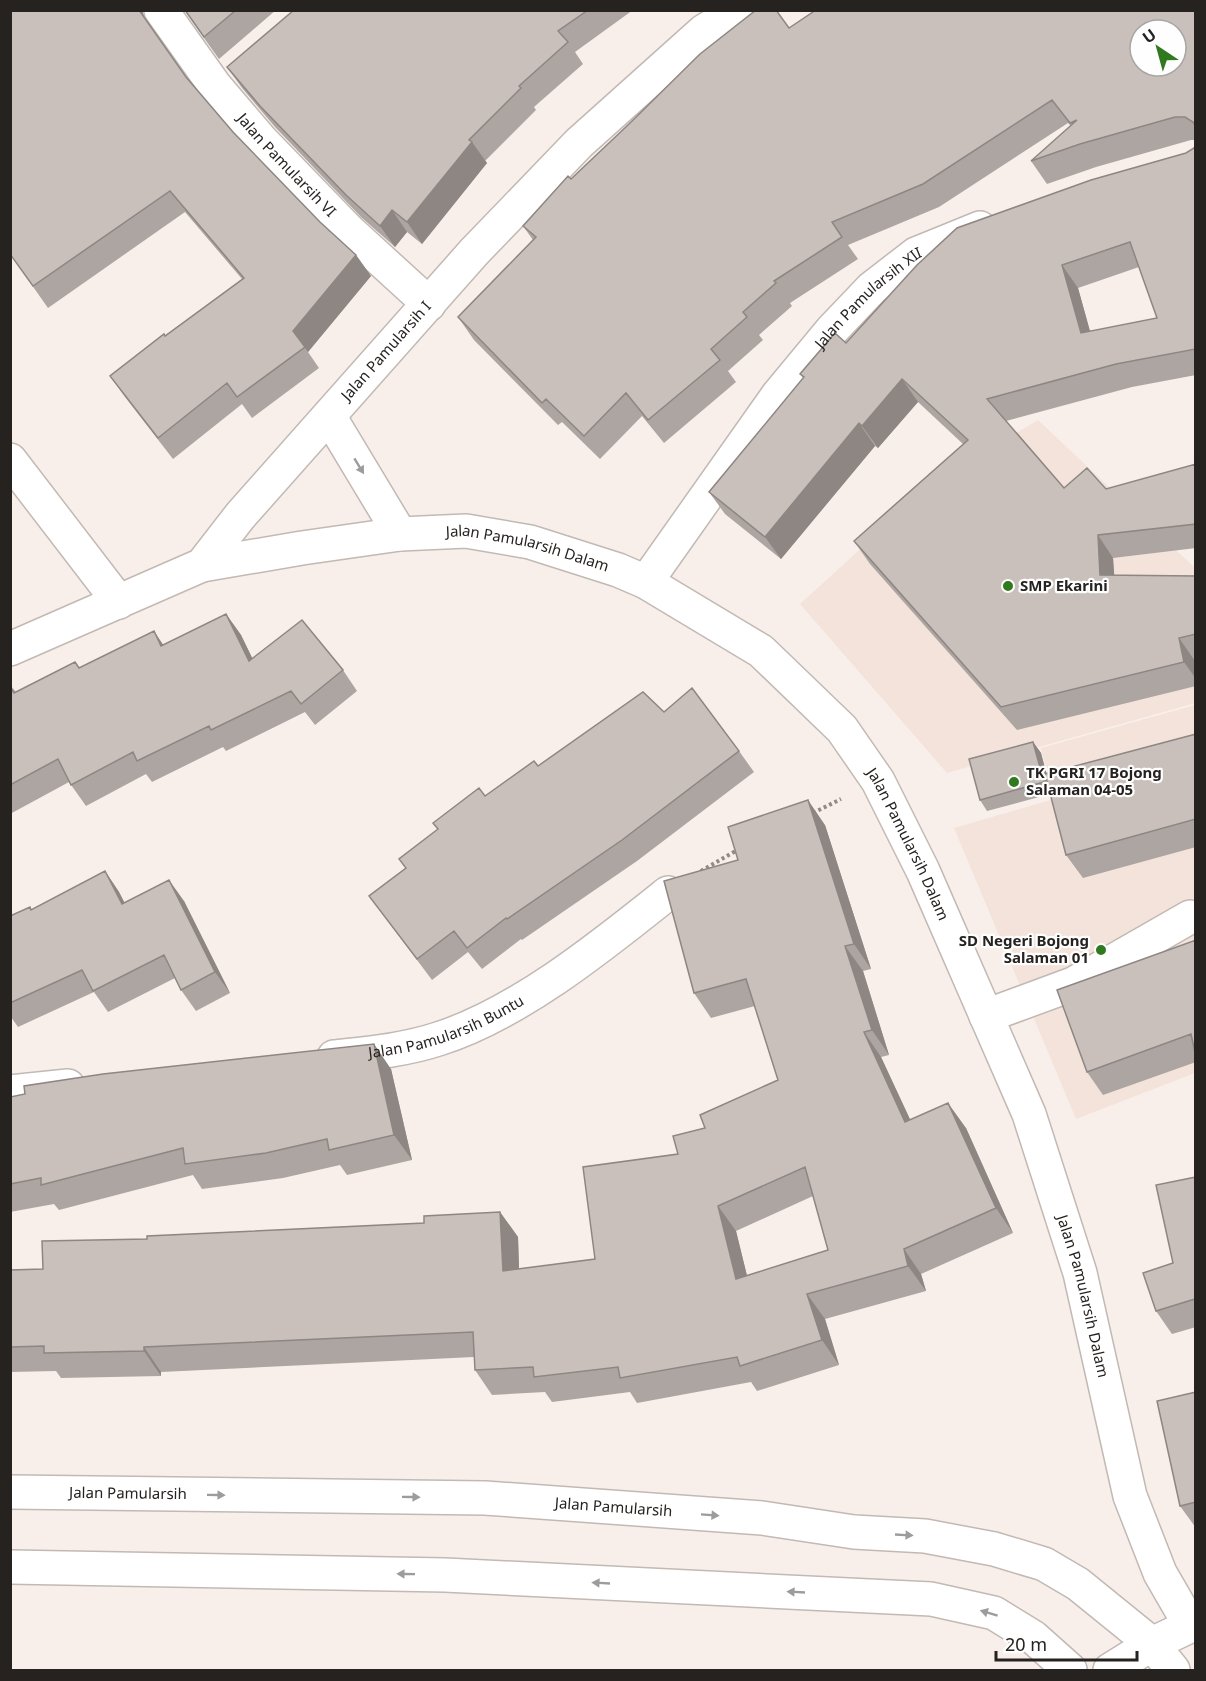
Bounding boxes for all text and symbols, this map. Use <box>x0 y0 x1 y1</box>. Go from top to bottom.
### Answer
north arrow <box>1128 18 1188 78</box>
text: U <box>1138 23 1161 48</box>
street label: Jalan Pamularsih VI <box>232 107 341 221</box>
street label: Jalan Pamularsih XII <box>808 242 924 354</box>
street label: Jalan Pamularsih I <box>335 296 435 406</box>
one-way arrow <box>354 458 365 474</box>
street label: Jalan Pamularsih Dalam <box>443 520 612 576</box>
place label: SMP Ekarini <box>1020 575 1108 595</box>
marker: SMP Ekarini <box>1001 579 1015 593</box>
street label: Jalan Pamularsih Dalam <box>862 762 954 923</box>
place label: TK PGRI 17 Bojong Salaman 04-05 <box>1026 762 1162 799</box>
marker: TK PGRI 17 Bojong Salaman 04-05 <box>1007 775 1021 789</box>
place label: SD Negeri Bojong Salaman 01 <box>959 930 1089 967</box>
marker: SD Negeri Bojong Salaman 01 <box>1094 943 1108 957</box>
street label: Jalan Pamularsih Buntu <box>365 990 527 1062</box>
street label: Jalan Pamularsih Dalam <box>1052 1210 1114 1379</box>
street label: Jalan Pamularsih <box>67 1482 187 1503</box>
one-way arrow <box>206 1490 225 1500</box>
street label: Jalan Pamularsih <box>552 1492 673 1521</box>
one-way arrow <box>401 1493 420 1502</box>
one-way arrow <box>701 1510 720 1520</box>
one-way arrow <box>895 1530 914 1539</box>
one-way arrow <box>397 1569 416 1579</box>
one-way arrow <box>592 1578 611 1587</box>
one-way arrow <box>786 1588 805 1597</box>
one-way arrow <box>980 1608 998 1617</box>
scale bar <box>996 1624 1137 1662</box>
text: 20 m <box>1005 1632 1047 1656</box>

